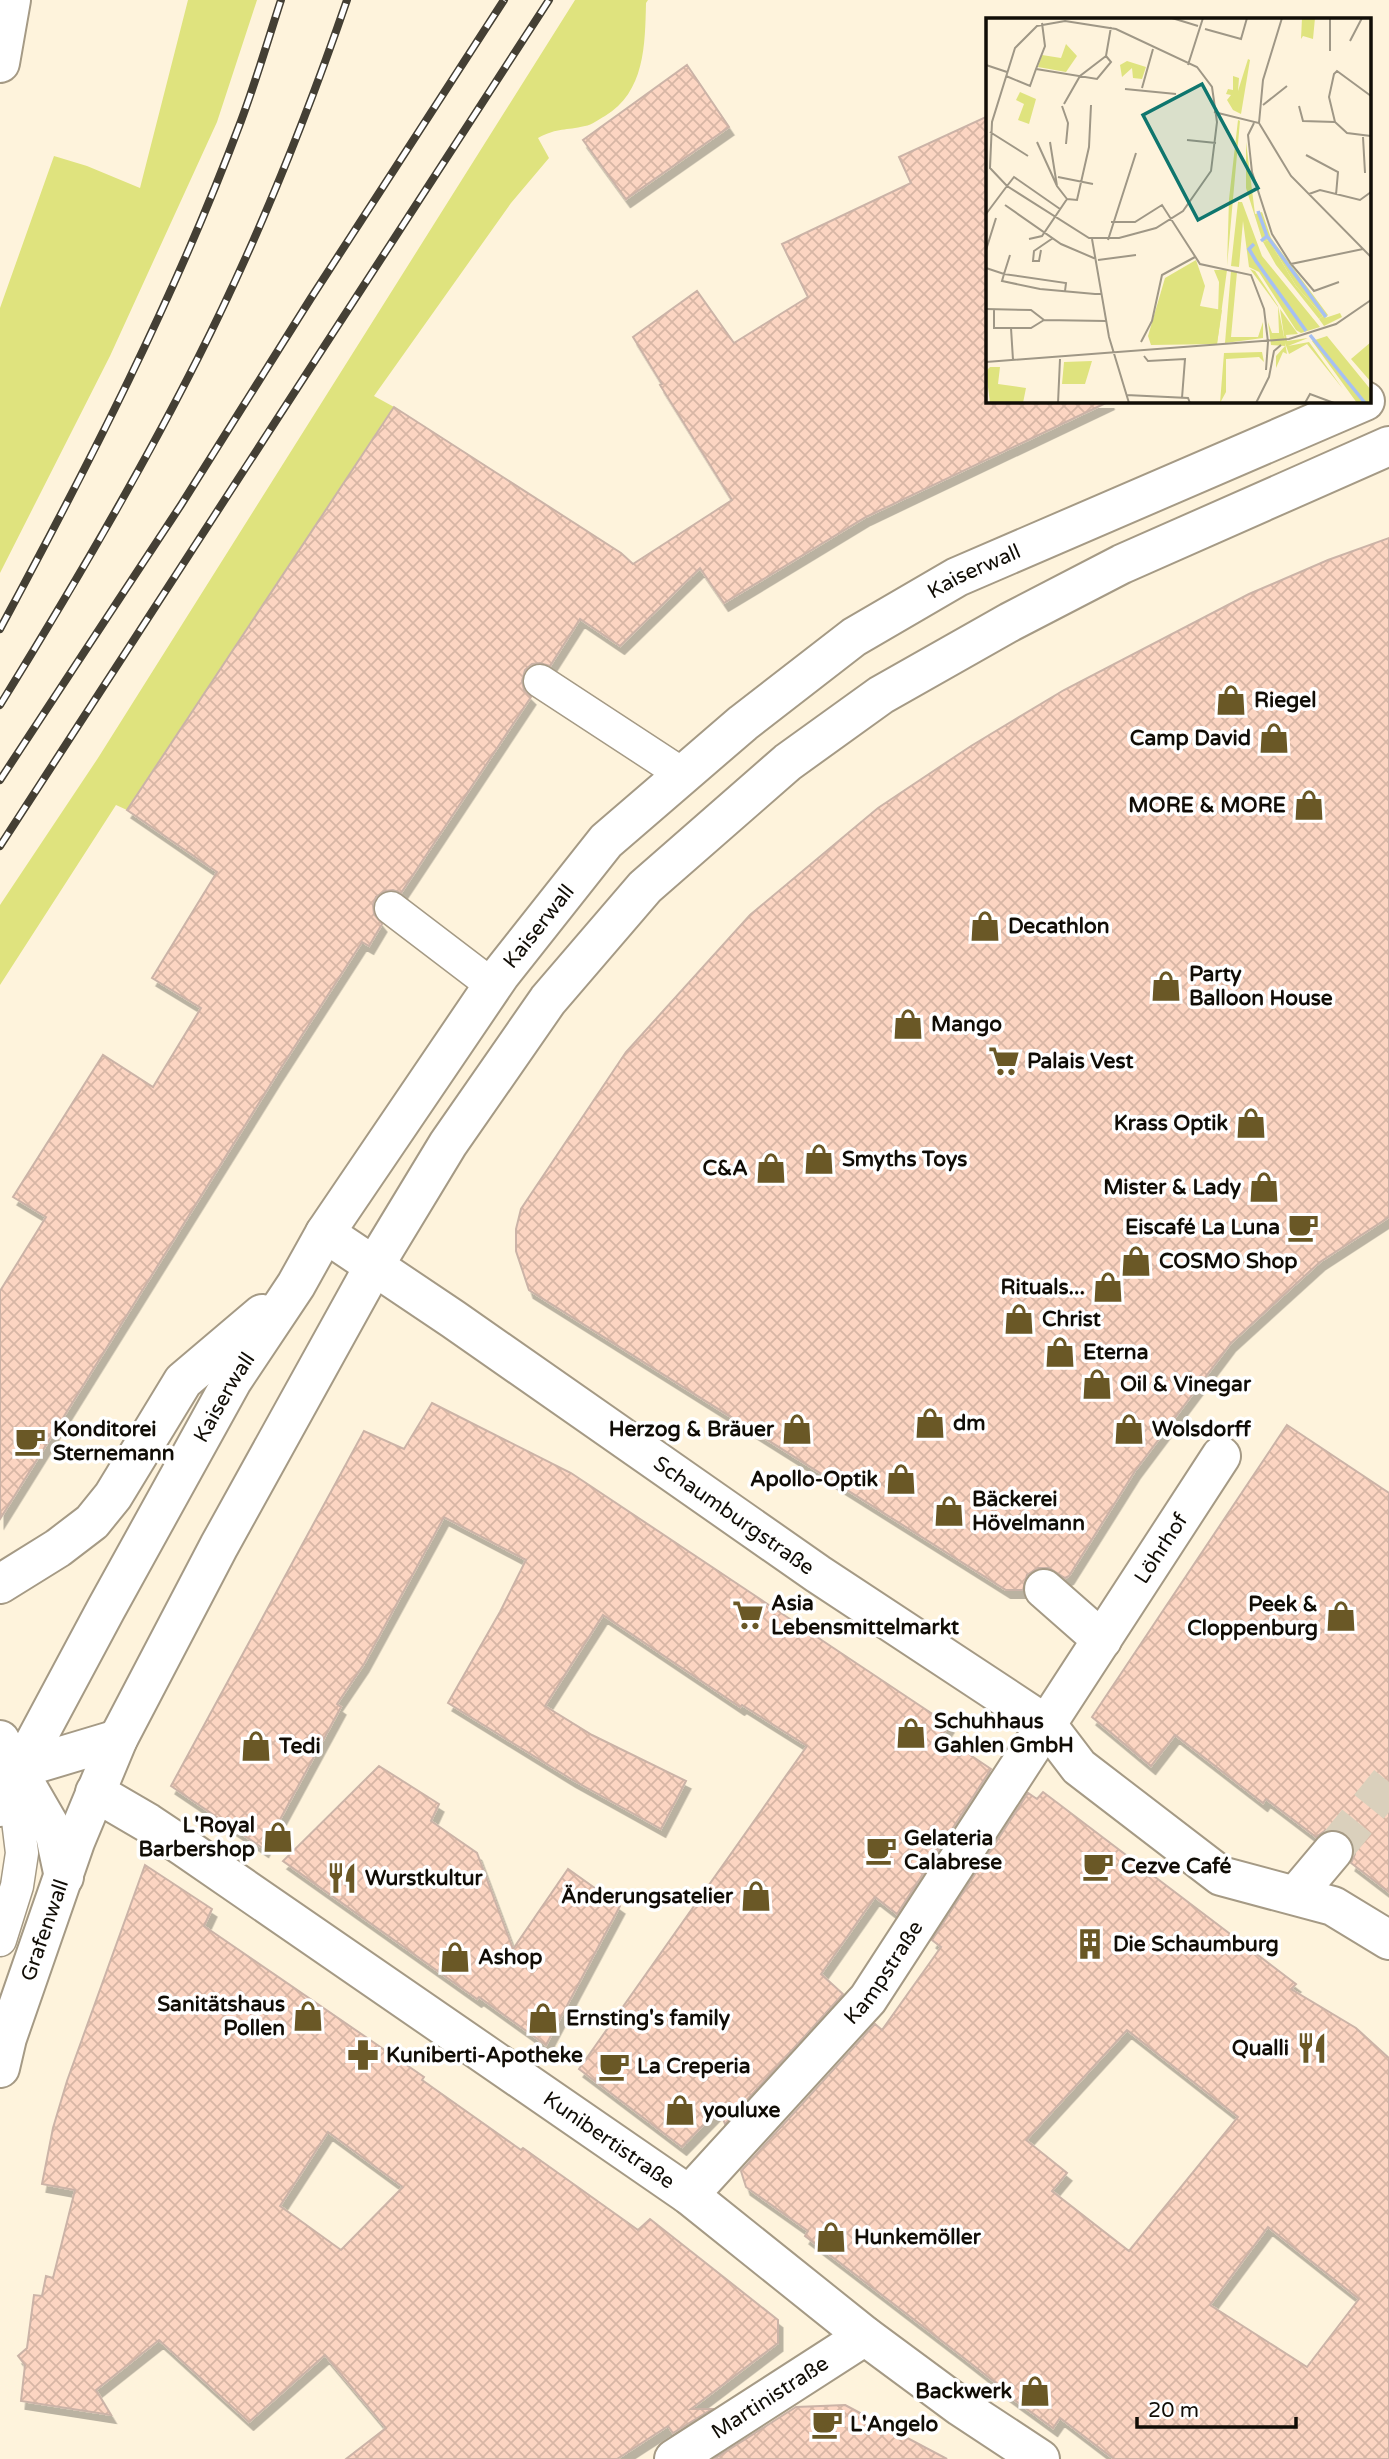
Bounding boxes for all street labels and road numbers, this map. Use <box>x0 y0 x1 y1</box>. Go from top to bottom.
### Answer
street label: Kaiserwall <box>923 539 1024 604</box>
street label: Kaiserwall <box>498 879 579 973</box>
street label: Kaiserwall <box>188 1348 260 1447</box>
street label: Schaumburgstraße <box>649 1451 819 1580</box>
street label: Löhrhof <box>1129 1508 1193 1588</box>
street label: Grafenwall <box>15 1876 74 1984</box>
street label: Kampstraße <box>839 1916 928 2030</box>
street label: Kunibertistraße <box>539 2086 680 2194</box>
street label: Martinistraße <box>707 2350 833 2444</box>

